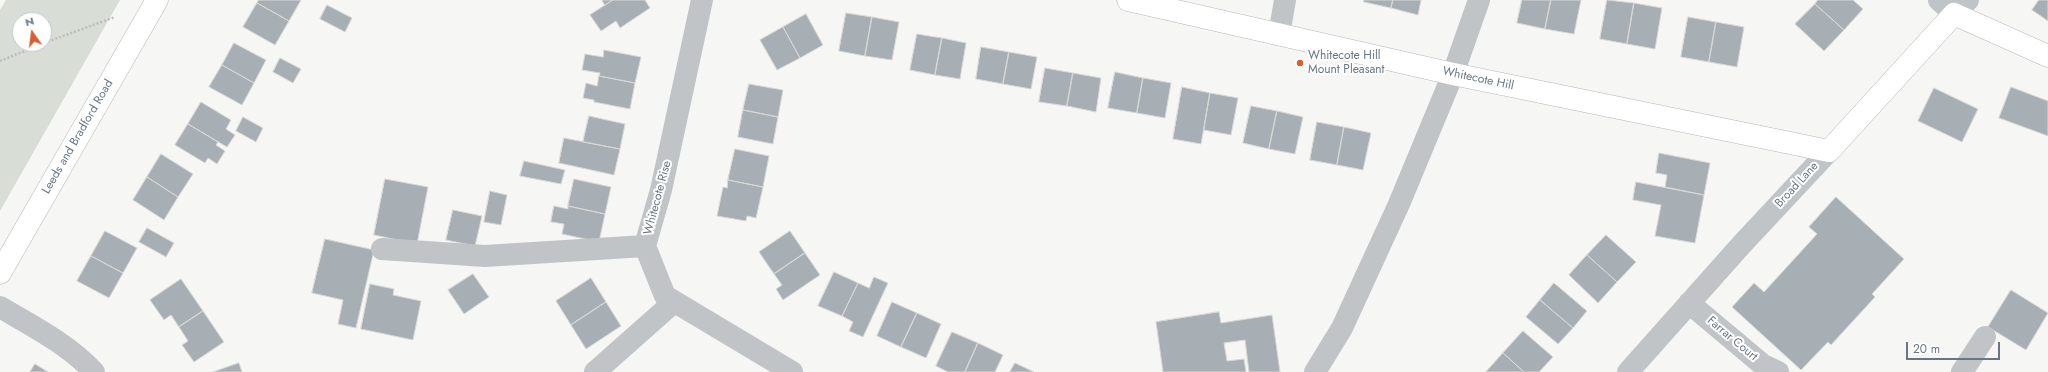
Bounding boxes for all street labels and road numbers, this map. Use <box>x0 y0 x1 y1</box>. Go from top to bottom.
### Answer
street label: Whitecote Hill <box>1441 64 1515 94</box>
street label: Leeds and Bradford Road <box>39 77 117 197</box>
street label: Whitecote Rise <box>641 159 675 237</box>
street label: Broad Lane <box>1772 159 1822 211</box>
street label: Farrar Court <box>1704 314 1760 364</box>

